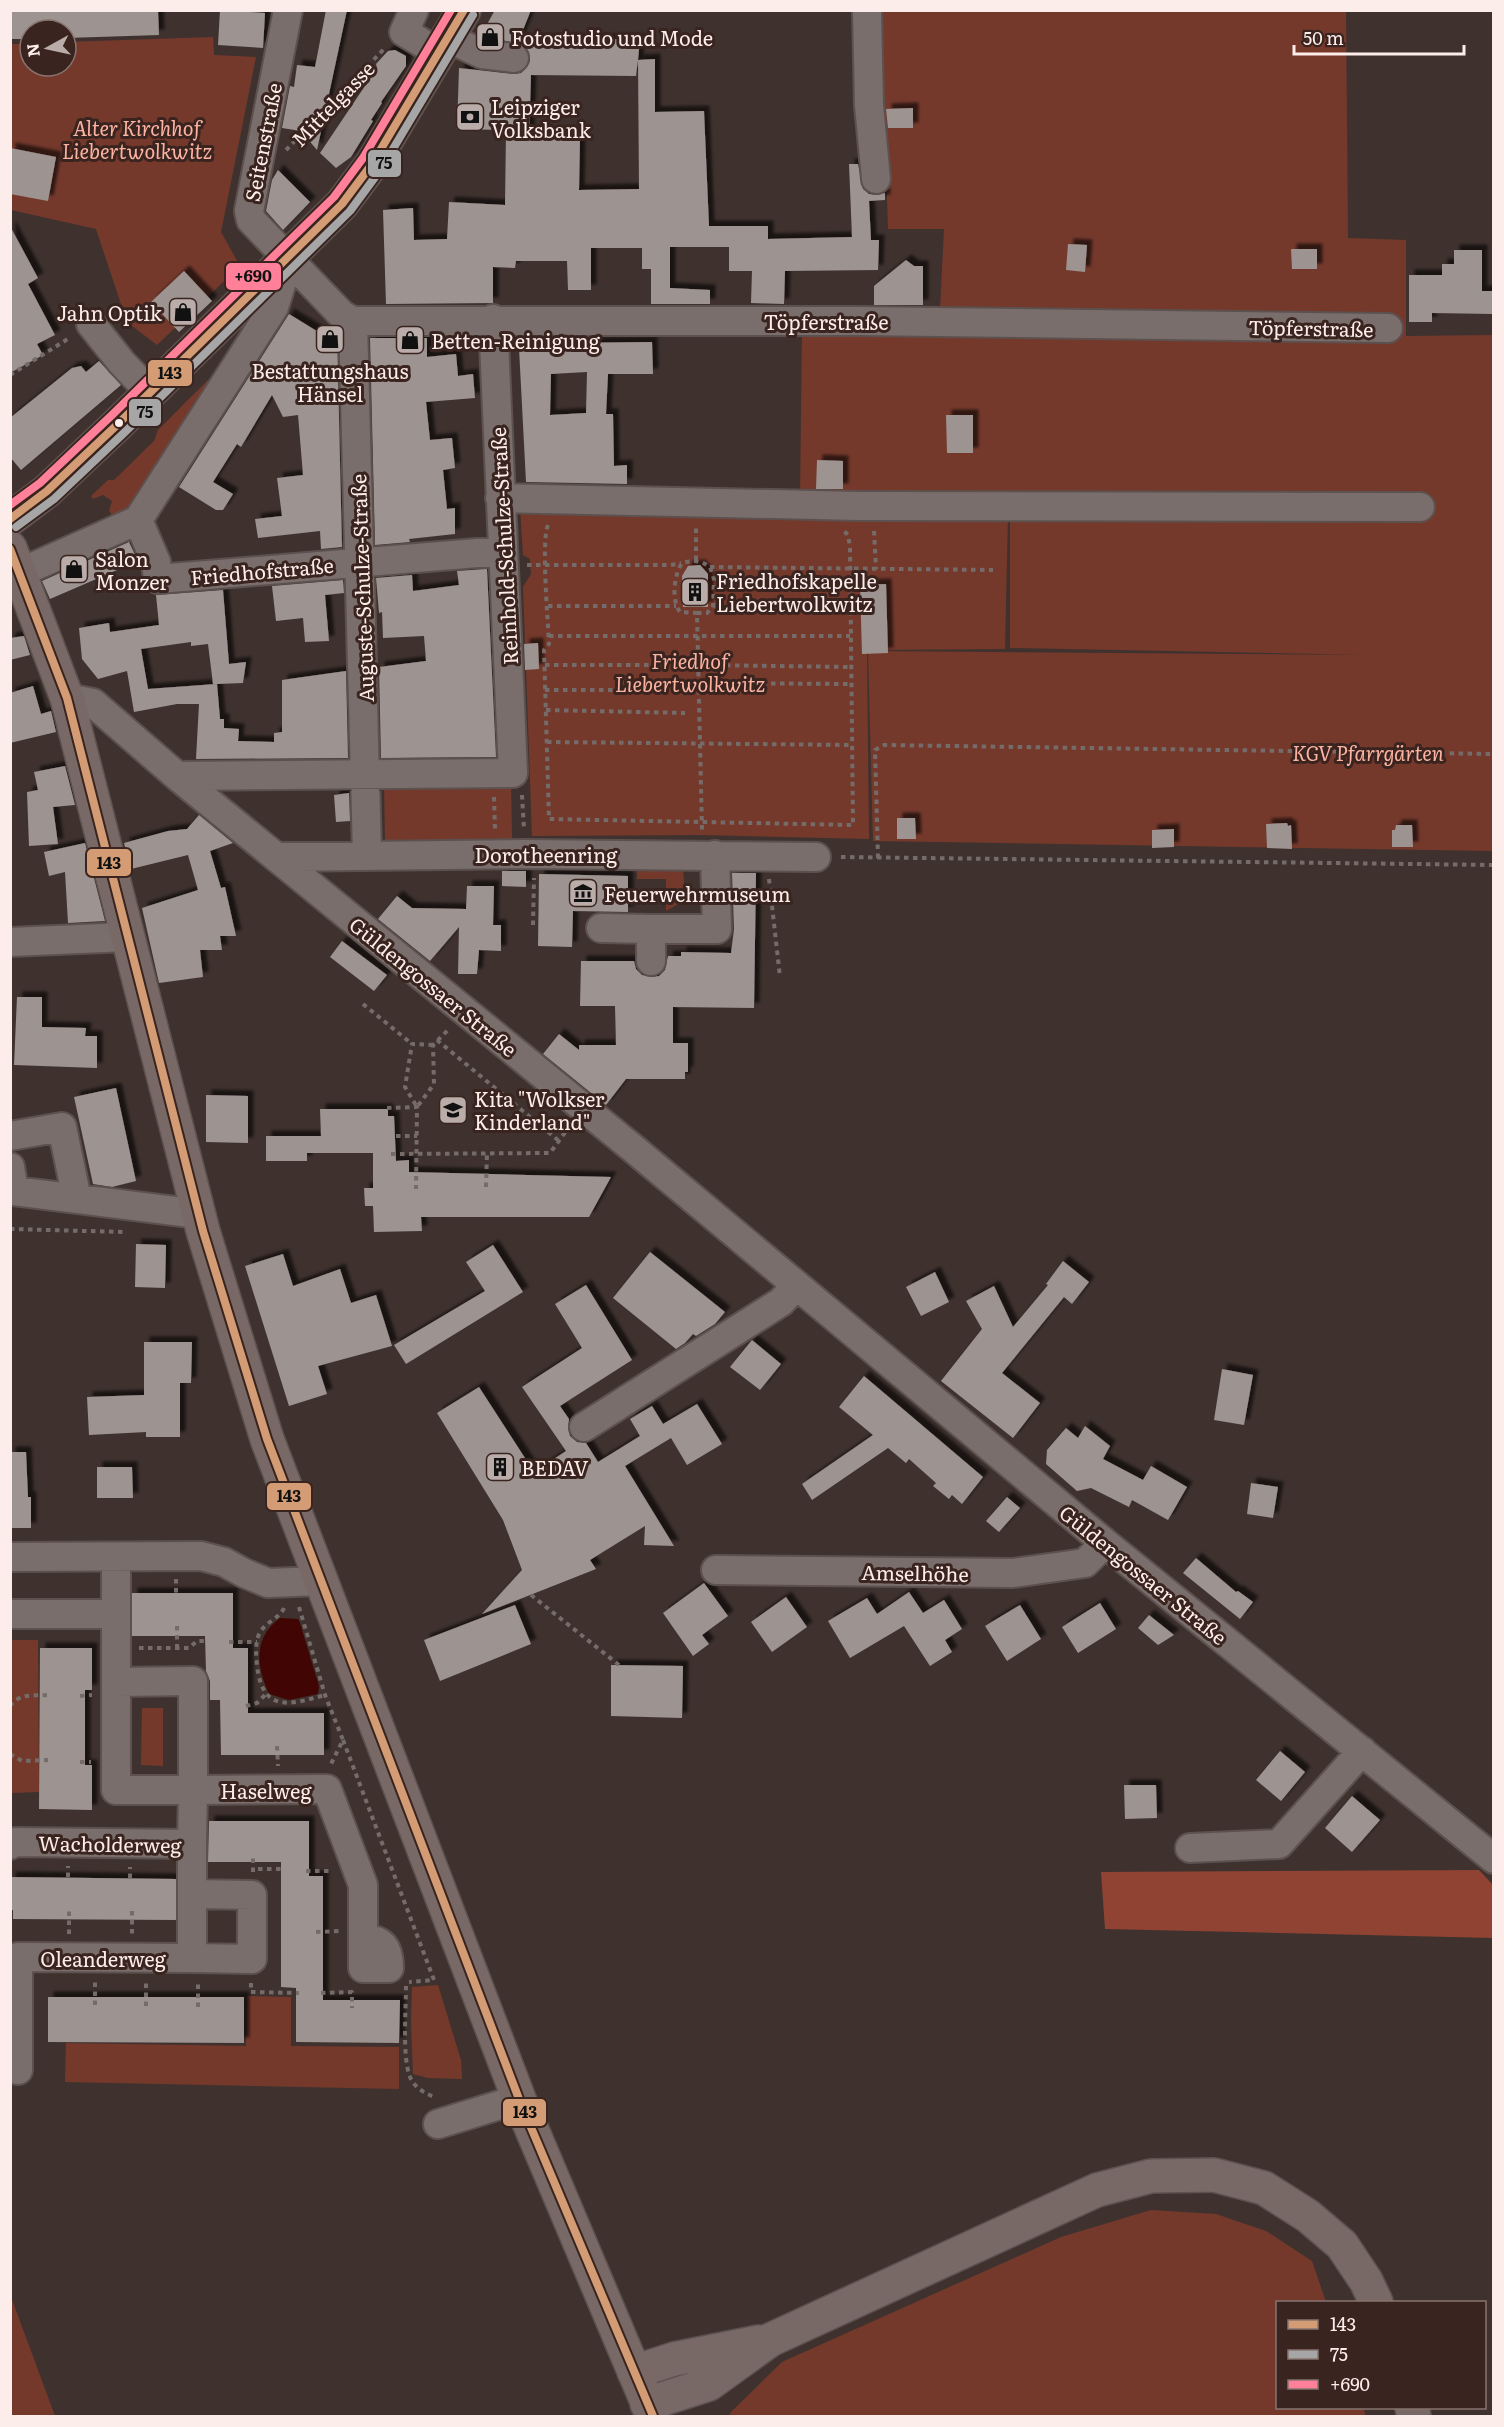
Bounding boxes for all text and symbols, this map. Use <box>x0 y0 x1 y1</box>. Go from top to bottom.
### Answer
north arrow <box>18 18 78 78</box>
scale bar <box>1294 18 1464 56</box>
shop icon: Fotostudio und Mode <box>474 21 506 53</box>
place label: Fotostudio und Mode <box>511 22 713 52</box>
text: 50 m <box>1303 24 1344 51</box>
text: N <box>19 42 45 59</box>
street label: Mittelgasse <box>283 53 381 153</box>
street label: Seitenstraße <box>236 80 288 204</box>
place label: Leipziger Volksbank <box>491 91 592 144</box>
bank icon: Leipziger Volksbank <box>454 101 486 133</box>
park label: Alter Kirchhof Liebertwolkwitz <box>62 112 212 165</box>
line badge: 75 <box>367 149 402 178</box>
text: 75 <box>375 150 393 174</box>
line badge: +690 <box>225 262 282 291</box>
text: +690 <box>234 263 272 287</box>
shop icon: Jahn Optik <box>167 296 199 328</box>
place label: Jahn Optik <box>56 297 163 327</box>
street label: Töpferstraße <box>763 306 889 336</box>
street label: Töpferstraße <box>1248 311 1374 343</box>
shop icon: Bestattungshaus Hänsel <box>314 323 346 355</box>
shop icon: Betten-Reinigung <box>394 324 426 356</box>
place label: Betten-Reinigung <box>431 325 601 355</box>
place label: Bestattungshaus Hänsel <box>251 355 409 408</box>
line badge: 143 <box>147 359 193 387</box>
text: 143 <box>158 360 182 384</box>
line badge: 75 <box>128 398 162 427</box>
text: 75 <box>136 399 154 423</box>
unlabelled marker <box>113 417 125 429</box>
street label: Reinhold-Schulze-Straße <box>482 426 524 666</box>
street label: Auguste-Schulze-Straße <box>342 473 380 703</box>
place label: Salon Monzer <box>95 543 169 596</box>
street label: Friedhofstraße <box>189 549 335 591</box>
shop icon: Salon Monzer <box>58 553 90 585</box>
place label: Friedhofskapelle Liebertwolkwitz <box>716 565 877 618</box>
building icon: Friedhofskapelle Liebertwolkwitz <box>679 576 711 608</box>
park label: Friedhof Liebertwolkwitz <box>615 645 765 698</box>
park label: KGV Pfarrgärten <box>1292 737 1444 767</box>
street label: Dorotheenring <box>475 839 618 869</box>
line badge: 143 <box>86 848 132 877</box>
text: 143 <box>97 850 121 874</box>
museum icon: Feuerwehrmuseum <box>567 877 599 909</box>
place label: Feuerwehrmuseum <box>604 878 791 908</box>
street label: Güldengossaer Straße <box>344 909 524 1063</box>
place label: Kita "Wolkser Kinderland" <box>474 1083 605 1136</box>
school or university icon: Kita "Wolkser Kinderland" <box>437 1094 469 1126</box>
building icon: BEDAV <box>484 1451 516 1483</box>
place label: BEDAV <box>521 1452 589 1482</box>
line badge: 143 <box>266 1482 312 1511</box>
text: 143 <box>277 1483 301 1507</box>
street label: Güldengossaer Straße <box>1054 1497 1234 1651</box>
street label: Amselhöhe <box>861 1556 969 1588</box>
street label: Haselweg <box>220 1775 312 1805</box>
street label: Wacholderweg <box>38 1827 183 1859</box>
street label: Oleanderweg <box>40 1943 167 1973</box>
line badge: 143 <box>502 2098 547 2127</box>
text: 143 <box>513 2099 537 2123</box>
legend <box>1276 2301 1486 2409</box>
text: 143 <box>1330 2310 1356 2337</box>
text: 75 <box>1330 2340 1348 2367</box>
text: +690 <box>1330 2370 1370 2397</box>

